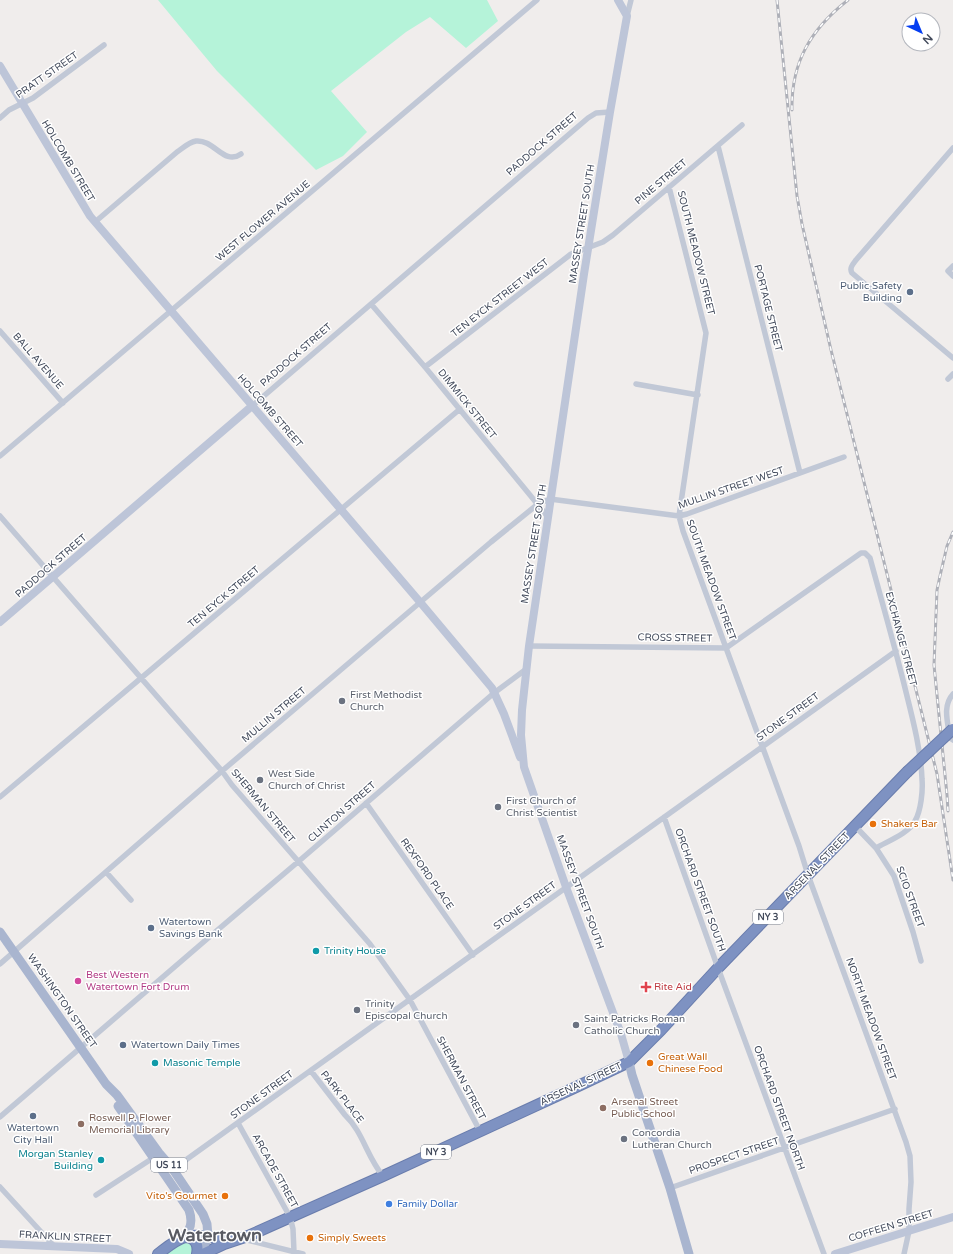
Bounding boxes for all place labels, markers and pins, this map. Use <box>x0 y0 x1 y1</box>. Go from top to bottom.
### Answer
place label: Public Safety Building <box>840 280 903 304</box>
marker: Public Safety Building <box>905 287 915 297</box>
place label: First Methodist Church <box>350 689 422 713</box>
marker: First Methodist Church <box>337 696 347 706</box>
place label: West Side Church of Christ <box>268 768 345 792</box>
marker: West Side Church of Christ <box>255 775 265 785</box>
place label: First Church of Christ Scientist <box>506 795 577 819</box>
marker: First Church of Christ Scientist <box>493 802 503 812</box>
place label: Shakers Bar <box>881 818 938 830</box>
marker: Shakers Bar <box>868 819 878 829</box>
place label: Watertown Savings Bank <box>159 916 223 940</box>
marker: Watertown Savings Bank <box>146 923 156 933</box>
place label: Trinity House <box>324 945 387 957</box>
marker: Trinity House <box>311 946 321 956</box>
place label: Best Western Watertown Fort Drum <box>86 969 189 993</box>
marker: Best Western Watertown Fort Drum <box>73 976 83 986</box>
place label: Rite Aid <box>654 981 692 993</box>
marker: Rite Aid <box>641 982 651 992</box>
place label: Trinity Episcopal Church <box>365 998 448 1022</box>
marker: Trinity Episcopal Church <box>352 1005 362 1015</box>
place label: Saint Patricks Roman Catholic Church <box>584 1013 685 1037</box>
marker: Saint Patricks Roman Catholic Church <box>571 1020 581 1030</box>
place label: Watertown Daily Times <box>131 1039 240 1051</box>
marker: Watertown Daily Times <box>118 1040 128 1050</box>
place label: Great Wall Chinese Food <box>658 1051 723 1075</box>
place label: Masonic Temple <box>163 1057 241 1069</box>
marker: Masonic Temple <box>150 1058 160 1068</box>
marker: Great Wall Chinese Food <box>645 1058 655 1068</box>
place label: Arsenal Street Public School <box>611 1096 678 1120</box>
marker: Arsenal Street Public School <box>598 1103 608 1113</box>
marker: Watertown City Hall <box>28 1111 38 1121</box>
place label: Roswell P. Flower Memorial Library <box>89 1112 171 1136</box>
marker: Roswell P. Flower Memorial Library <box>76 1119 86 1129</box>
place label: Watertown City Hall <box>7 1122 59 1146</box>
place label: Concordia Lutheran Church <box>632 1127 712 1151</box>
marker: Concordia Lutheran Church <box>619 1134 629 1144</box>
place label: Morgan Stanley Building <box>18 1148 94 1172</box>
marker: Morgan Stanley Building <box>96 1155 106 1165</box>
place label: Vito's Gourmet <box>146 1190 217 1202</box>
marker: Vito's Gourmet <box>220 1191 230 1201</box>
place label: Family Dollar <box>397 1198 458 1210</box>
marker: Family Dollar <box>384 1199 394 1209</box>
place label: Simply Sweets <box>318 1232 386 1244</box>
marker: Simply Sweets <box>305 1233 315 1243</box>

